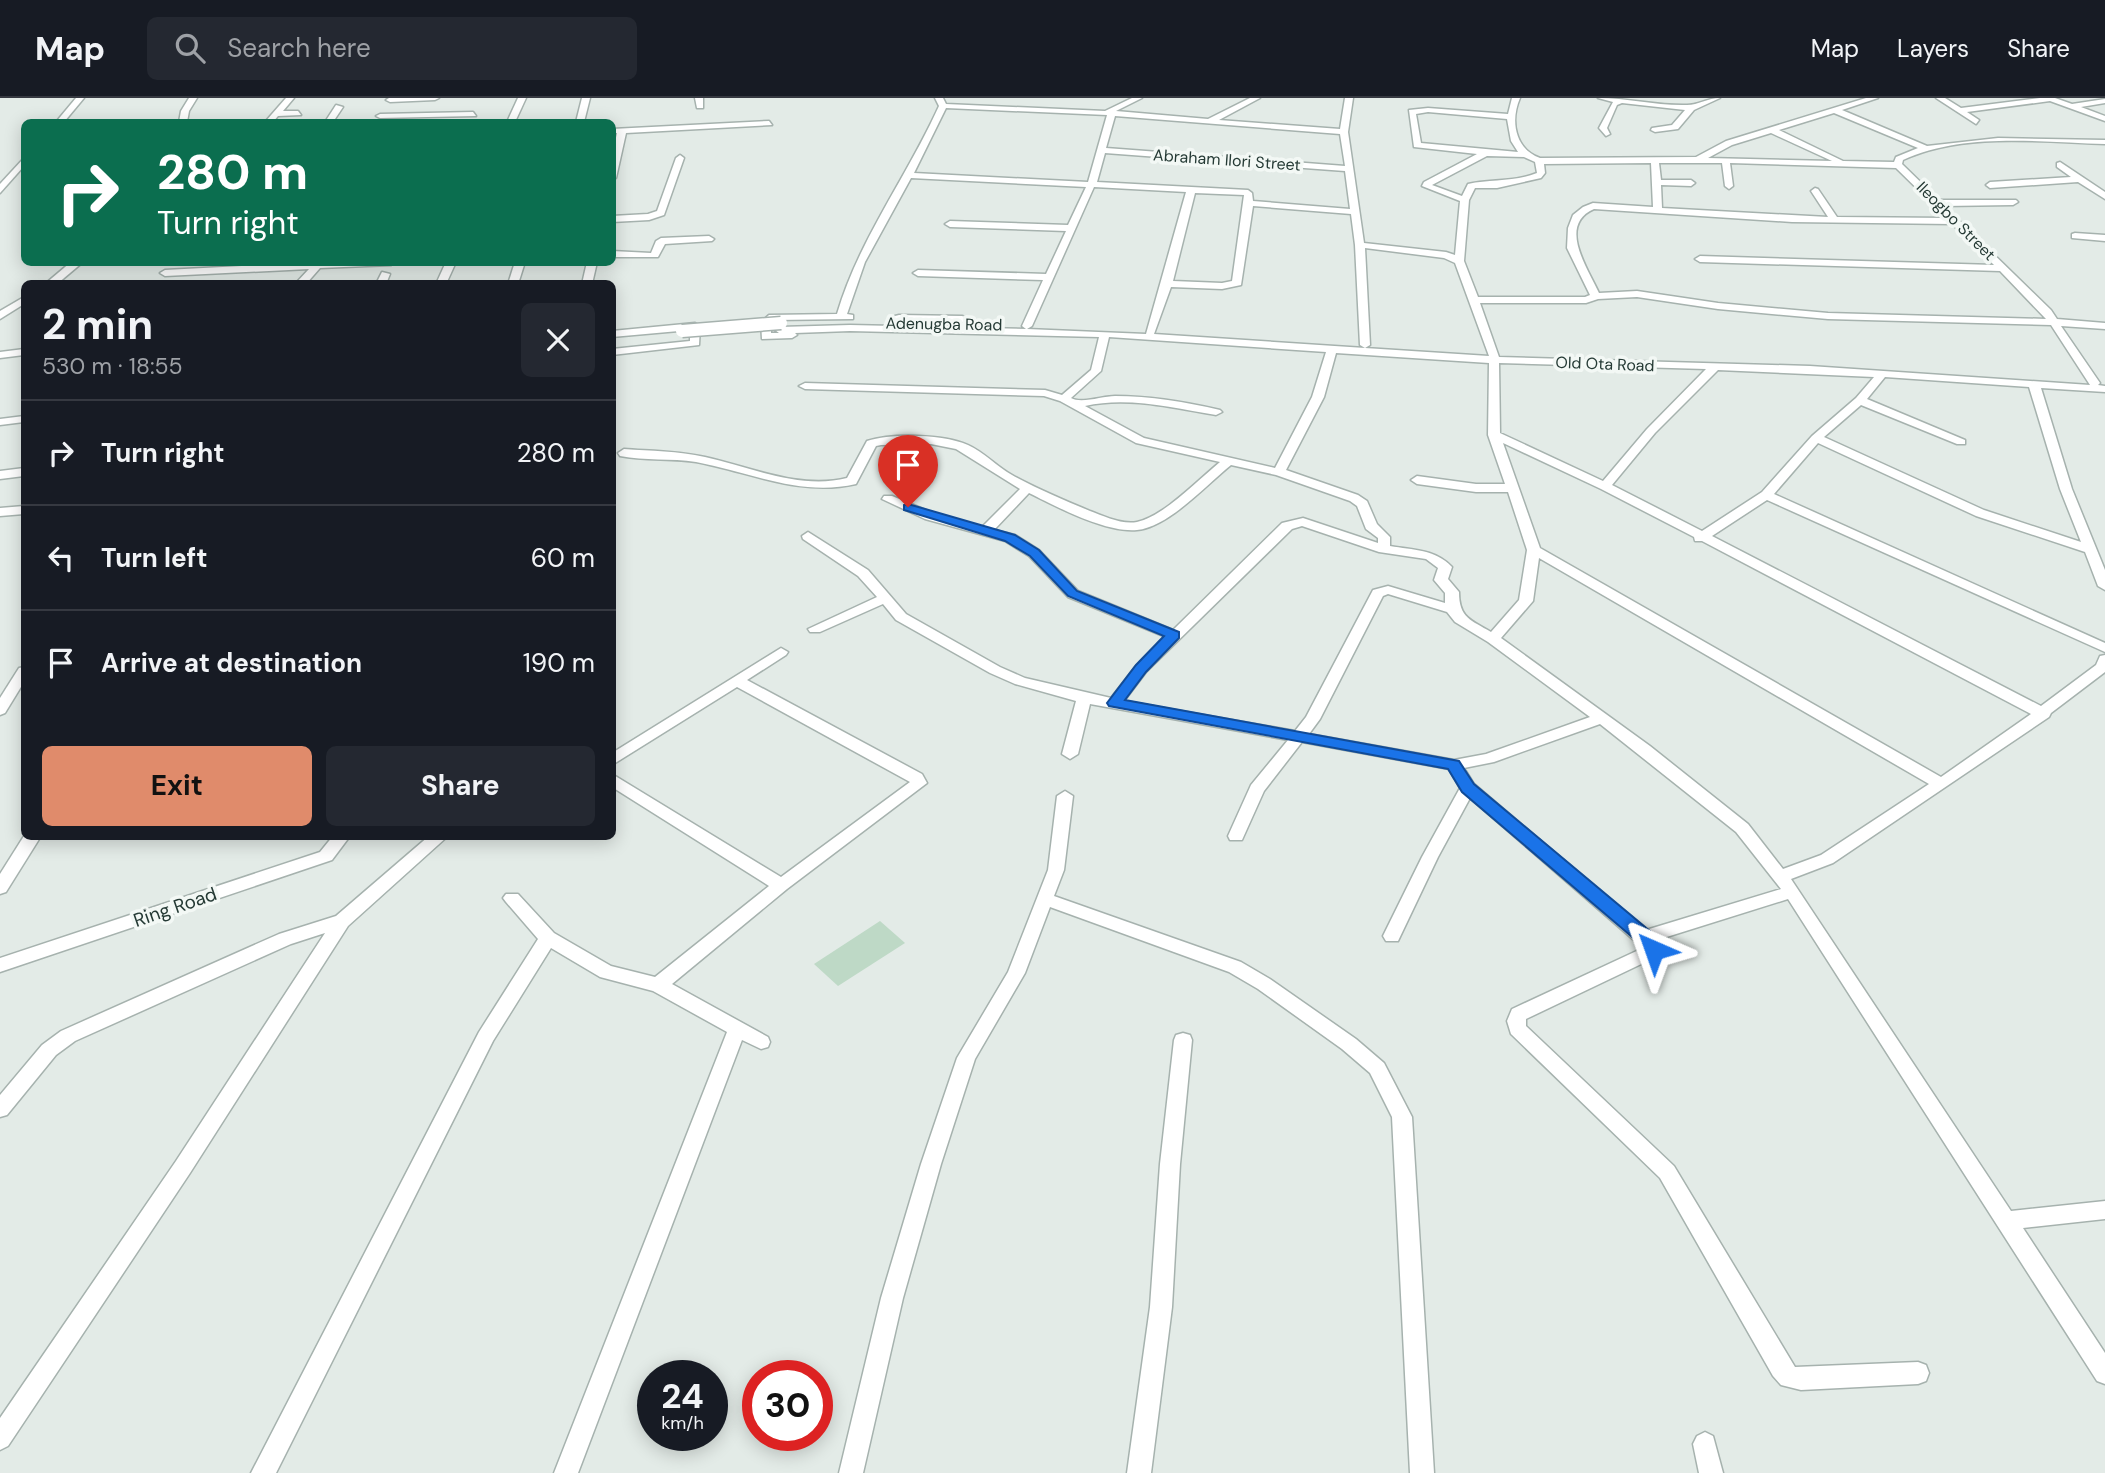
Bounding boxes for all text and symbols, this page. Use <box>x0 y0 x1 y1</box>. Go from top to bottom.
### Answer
search box <box>147 17 637 80</box>
text: Map <box>35 27 105 70</box>
icon: search <box>171 29 209 67</box>
text: Search here <box>227 31 371 65</box>
text: Map <box>1811 33 1859 64</box>
text: Layers <box>1897 33 1969 64</box>
text: Share <box>2007 33 2070 64</box>
text: 280 m <box>157 140 308 204</box>
street label: Abraham Ilori Street <box>1153 144 1301 176</box>
icon: right <box>42 147 133 238</box>
street label: Ileogbo Street <box>1912 177 2000 265</box>
text: Turn right <box>157 202 299 244</box>
text: 2 min <box>42 297 153 352</box>
button: close <box>521 303 595 377</box>
street label: Adenugba Road <box>885 312 1003 336</box>
text: 530 m · 18:55 <box>42 351 183 381</box>
street label: Old Ota Road <box>1555 352 1655 376</box>
icon: right <box>42 434 80 472</box>
pin <box>878 435 938 507</box>
text: Turn right <box>101 436 225 470</box>
text: 280 m <box>517 436 595 470</box>
icon: arrive <box>889 446 927 484</box>
icon: left <box>42 539 80 577</box>
text: Turn left <box>101 541 208 575</box>
text: 60 m <box>531 541 595 575</box>
icon: arrive <box>42 644 80 682</box>
text: Arrive at destination <box>101 646 362 680</box>
text: 190 m <box>523 646 595 680</box>
button: Exit <box>42 746 312 826</box>
button: Share <box>326 746 595 826</box>
street label: Ring Road <box>130 881 220 933</box>
position arrow <box>1617 913 1691 987</box>
speed limit sign: 30 <box>742 1360 833 1451</box>
text: 24 <box>661 1373 704 1419</box>
text: km/h <box>661 1411 704 1435</box>

